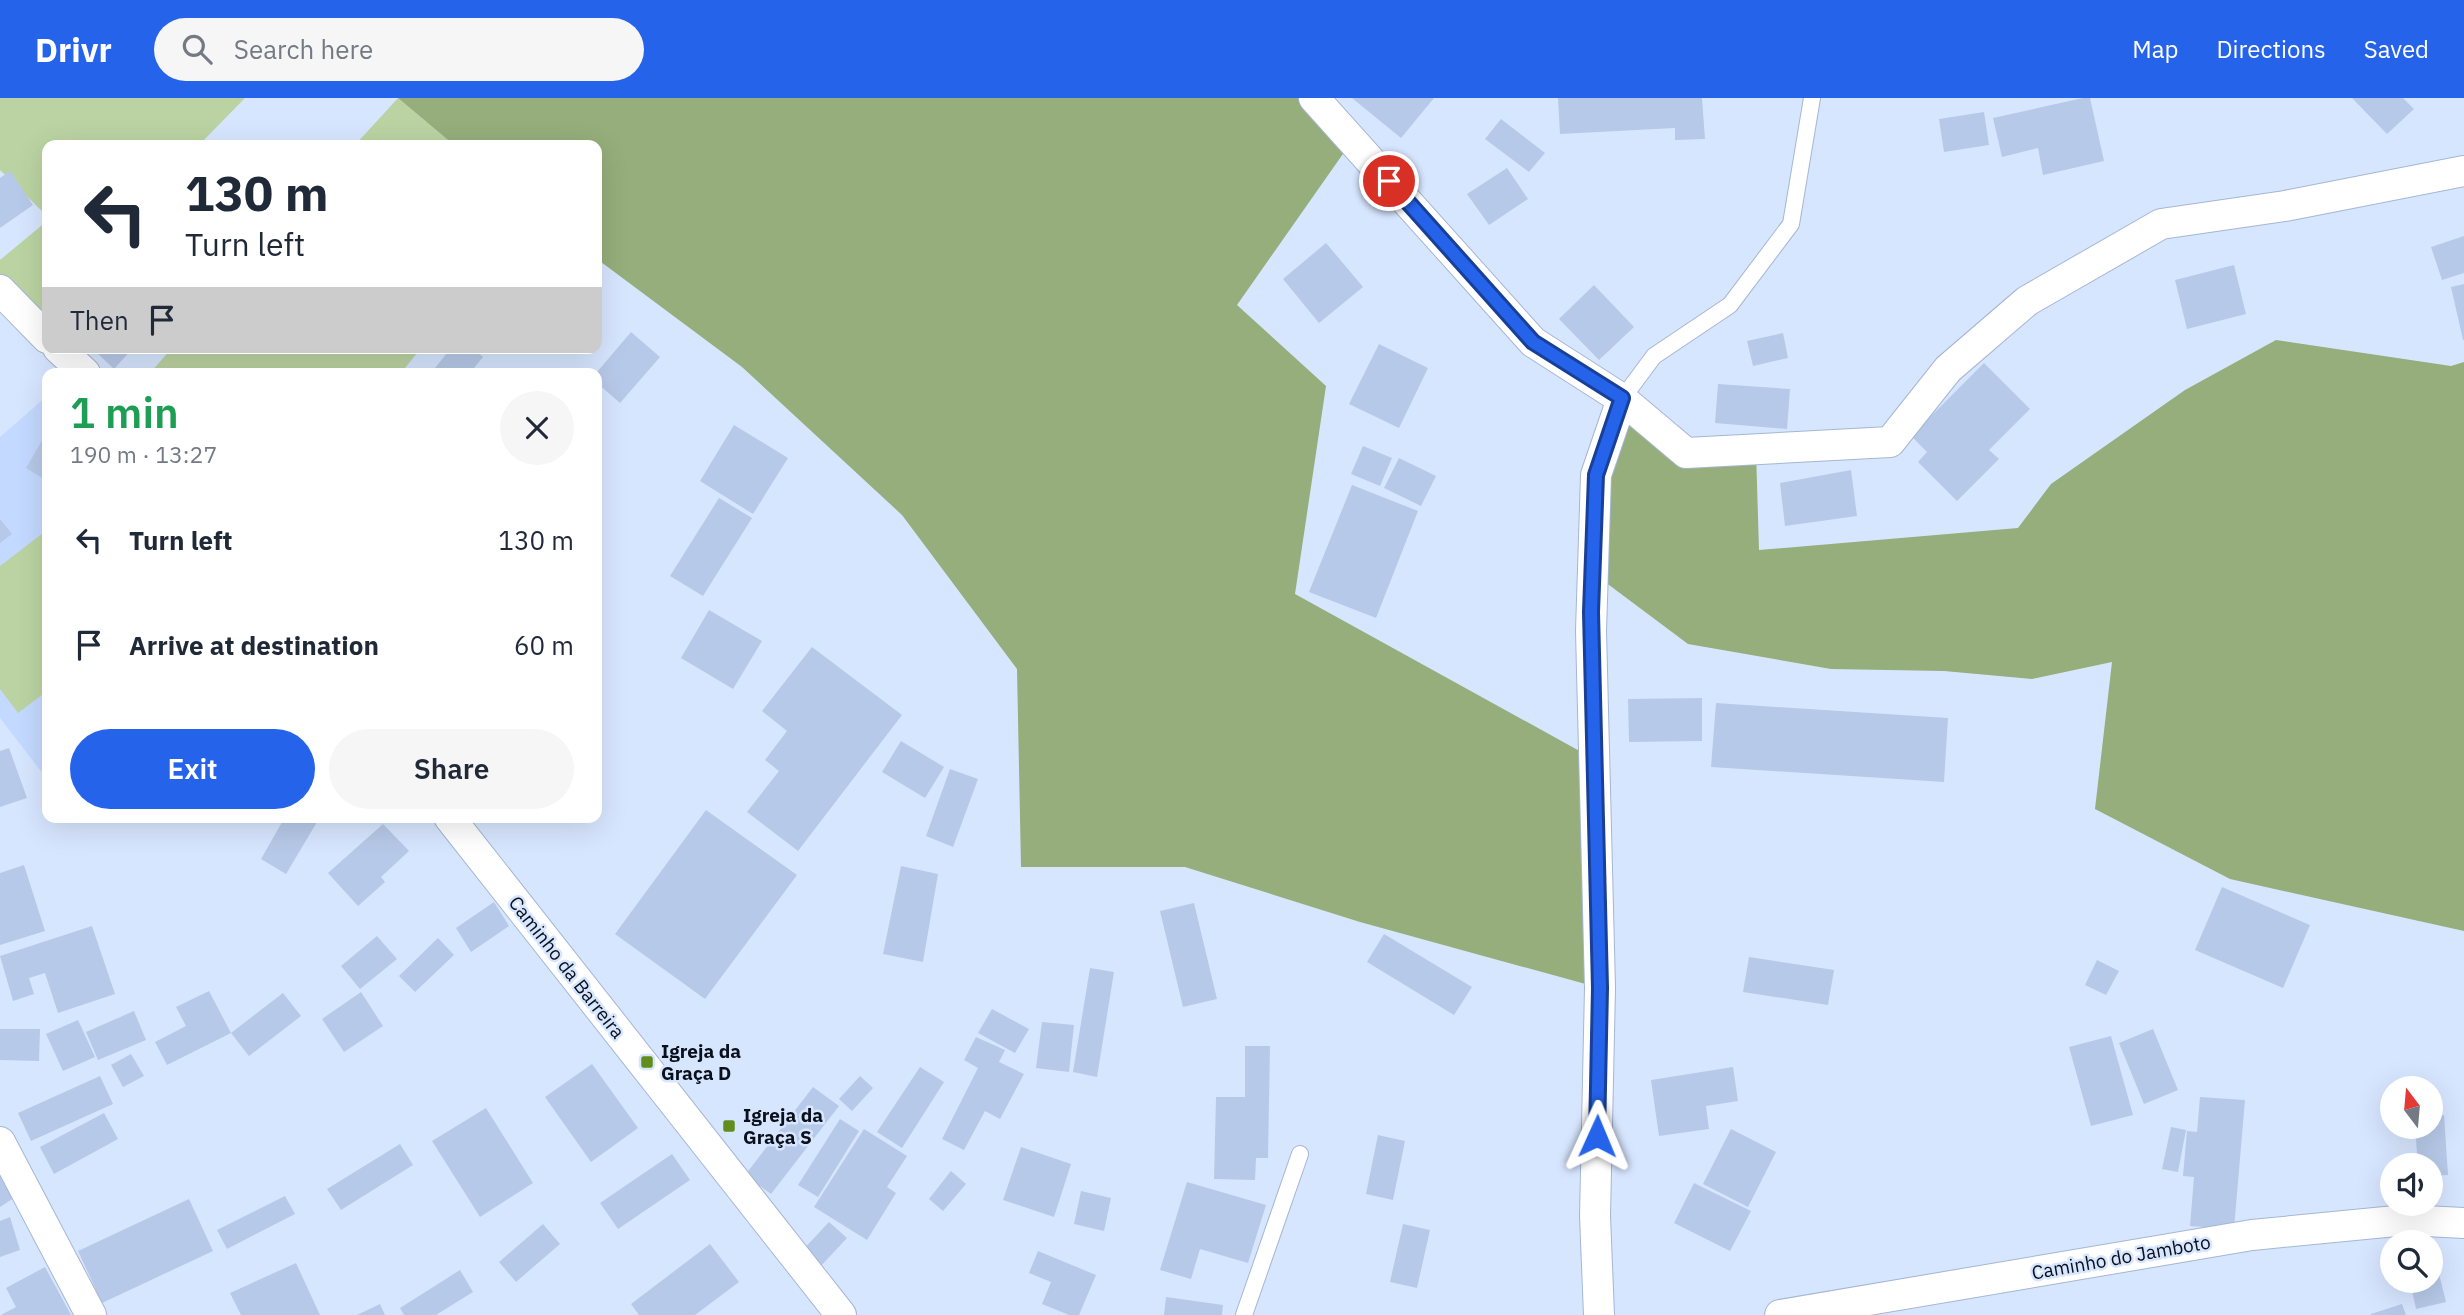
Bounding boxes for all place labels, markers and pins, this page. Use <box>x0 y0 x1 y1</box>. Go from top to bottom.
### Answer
pin <box>1359 151 1419 211</box>
place label: Igreja da Graça D <box>661 1039 741 1085</box>
marker: Igreja da Graça D <box>639 1054 655 1070</box>
place label: Igreja da Graça S <box>743 1103 823 1149</box>
marker: Igreja da Graça S <box>721 1118 737 1134</box>

